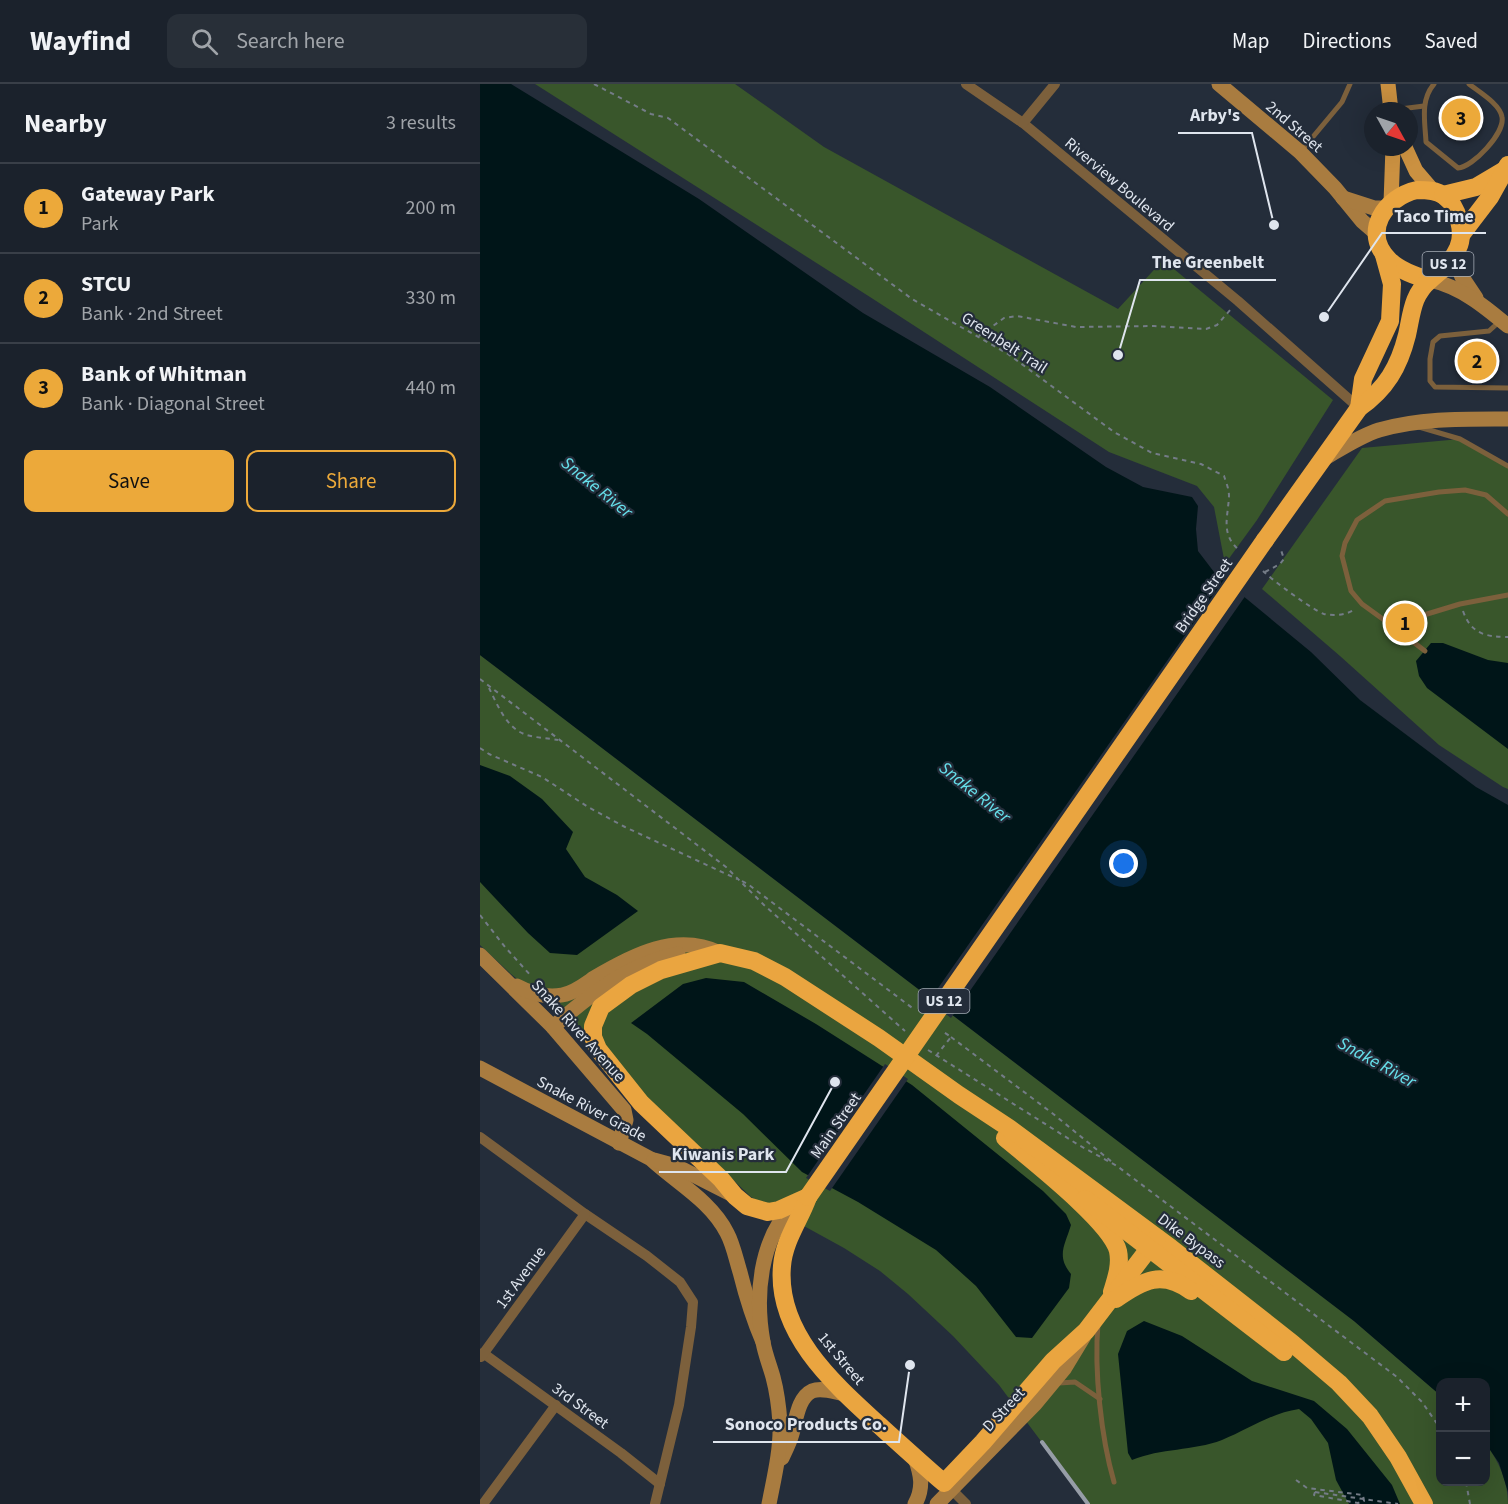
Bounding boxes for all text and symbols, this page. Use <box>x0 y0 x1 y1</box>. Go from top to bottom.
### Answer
search box <box>167 14 587 68</box>
text: Wayfind <box>30 21 131 61</box>
icon: search <box>188 25 221 58</box>
text: Search here <box>236 25 345 57</box>
text: Map <box>1232 26 1270 56</box>
text: Directions <box>1303 26 1391 56</box>
text: Saved <box>1424 26 1478 56</box>
street label: 2nd Street <box>1261 96 1328 158</box>
pin: 3 <box>1442 96 1480 141</box>
callout: Arby's <box>1178 97 1252 133</box>
north arrow <box>1364 102 1418 156</box>
text: Arby's <box>1189 103 1240 128</box>
text: Nearby <box>24 105 107 142</box>
text: 3 results <box>386 109 456 137</box>
street label: Riverview Boulevard <box>1060 132 1179 237</box>
text: Gateway Park <box>81 178 215 210</box>
text: 1 <box>38 194 49 222</box>
text: 200 m <box>406 194 456 222</box>
callout: Taco Time <box>1382 197 1486 233</box>
text: Taco Time <box>1394 204 1474 229</box>
text: Park <box>81 210 118 238</box>
callout: The Greenbelt <box>1140 244 1276 280</box>
text: The Greenbelt <box>1152 250 1264 275</box>
road number: US 12 <box>1422 252 1474 276</box>
text: STCU <box>81 268 131 300</box>
text: 2 <box>38 284 49 312</box>
text: 330 m <box>406 284 456 312</box>
text: Bank · 2nd Street <box>81 300 223 328</box>
street label: Greenbelt Trail <box>957 307 1052 379</box>
pin: 2 <box>1458 338 1496 384</box>
text: Bank of Whitman <box>81 358 247 390</box>
text: 3 <box>38 374 49 402</box>
text: 440 m <box>406 374 456 402</box>
text: Bank · Diagonal Street <box>81 390 265 418</box>
button: Save <box>24 450 234 512</box>
button: Share <box>246 450 456 512</box>
water label: Snake River <box>555 451 639 525</box>
street label: Bridge Street <box>1170 553 1238 637</box>
pin: 1 <box>1386 600 1424 646</box>
water label: Snake River <box>933 756 1017 830</box>
your location <box>1109 849 1138 878</box>
street label: Snake River Avenue <box>526 975 630 1087</box>
road number: US 12 <box>918 989 970 1013</box>
water label: Snake River <box>1333 1031 1421 1095</box>
street label: Snake River Grade <box>533 1071 650 1147</box>
street label: Main Street <box>805 1088 867 1163</box>
callout: Kiwanis Park <box>659 1136 786 1172</box>
text: Kiwanis Park <box>672 1142 775 1167</box>
street label: Dike Bypass <box>1153 1208 1230 1274</box>
street label: 1st Avenue <box>491 1242 551 1313</box>
street label: 1st Street <box>813 1327 870 1390</box>
street label: 3rd Street <box>547 1378 614 1434</box>
map controls <box>1436 1378 1490 1486</box>
button: + <box>1436 1378 1490 1432</box>
street label: D Street <box>978 1382 1030 1437</box>
callout: Sonoco Products Co. <box>713 1406 899 1442</box>
text: Sonoco Products Co. <box>725 1412 887 1437</box>
button: − <box>1436 1432 1490 1486</box>

